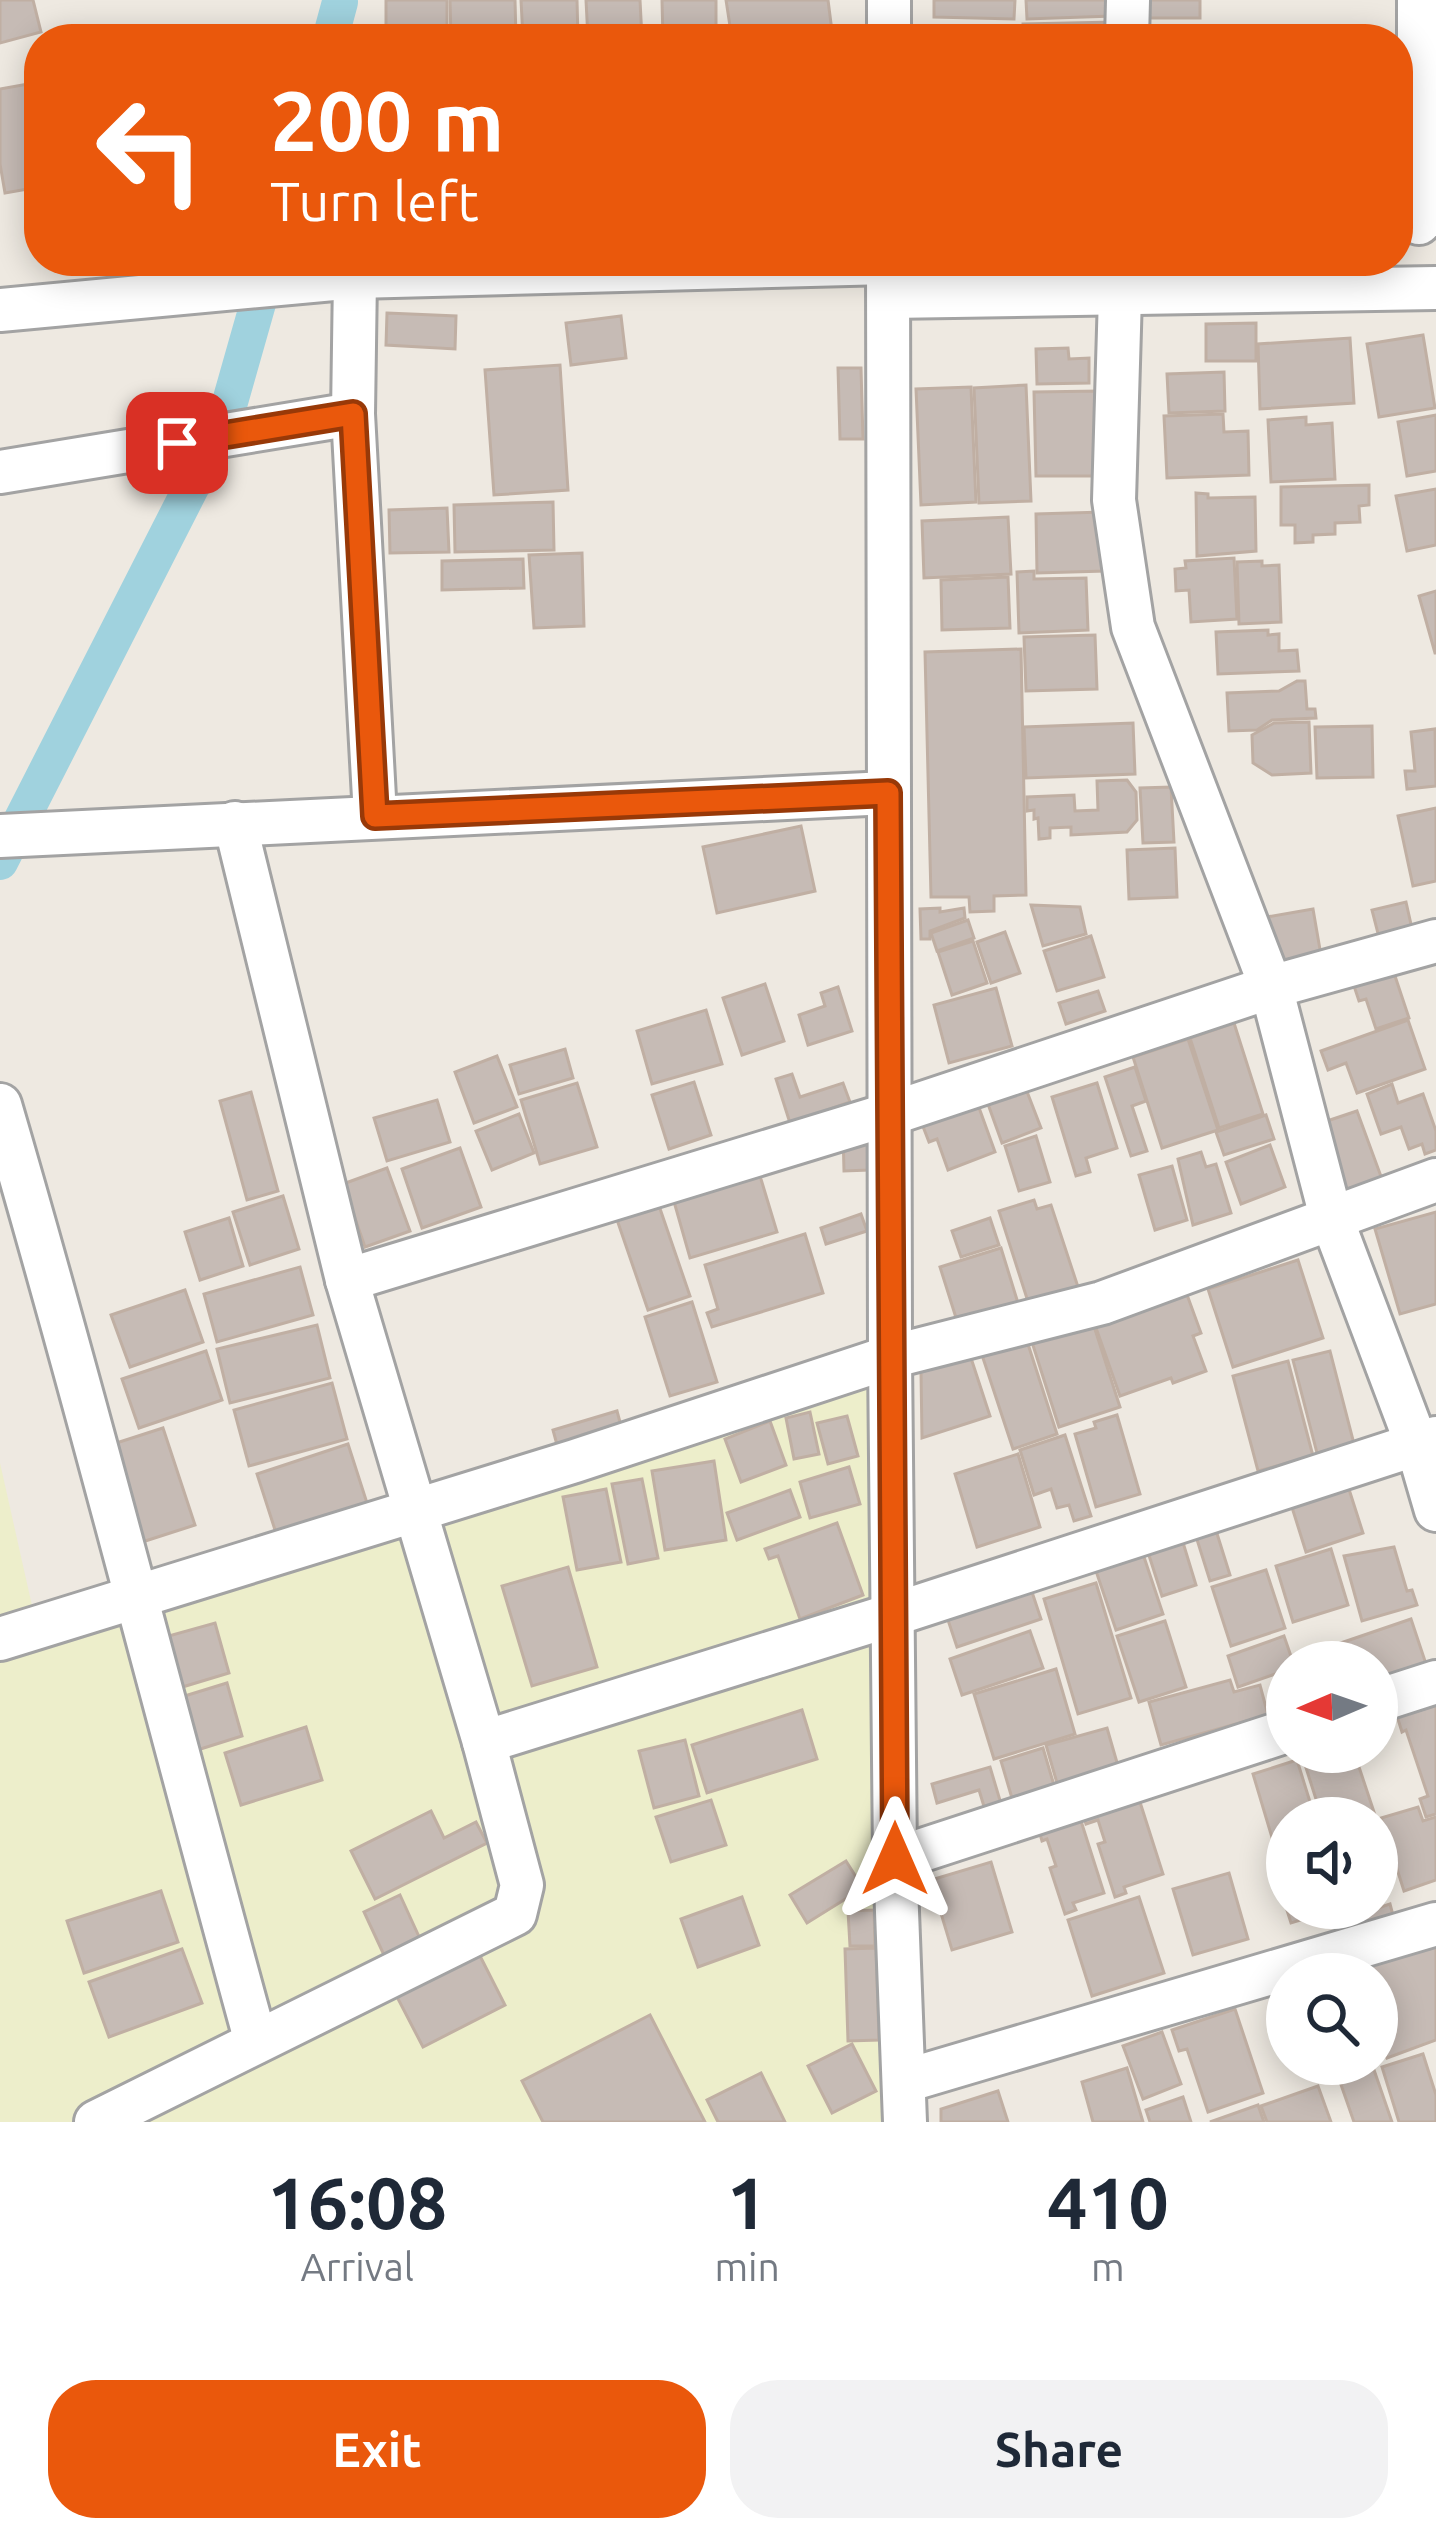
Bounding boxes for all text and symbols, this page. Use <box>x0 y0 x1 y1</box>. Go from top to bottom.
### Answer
icon: left <box>72 72 228 228</box>
text: 200 m <box>270 73 504 167</box>
text: Turn left <box>270 171 479 231</box>
pin <box>126 392 228 494</box>
icon: arrive <box>144 410 210 476</box>
north arrow <box>1266 1641 1398 1773</box>
map controls <box>1266 1641 1398 2085</box>
position arrow <box>832 1796 958 1922</box>
button: sound <box>1266 1797 1398 1929</box>
button: search <box>1266 1953 1398 2085</box>
text: 16:08 <box>267 2162 447 2243</box>
text: 1 <box>727 2162 767 2243</box>
text: 410 <box>1047 2162 1169 2243</box>
text: Arrival <box>300 2245 414 2288</box>
text: min <box>714 2245 780 2288</box>
text: m <box>1091 2245 1125 2288</box>
button: Exit <box>48 2380 706 2518</box>
button: Share <box>730 2380 1388 2518</box>

